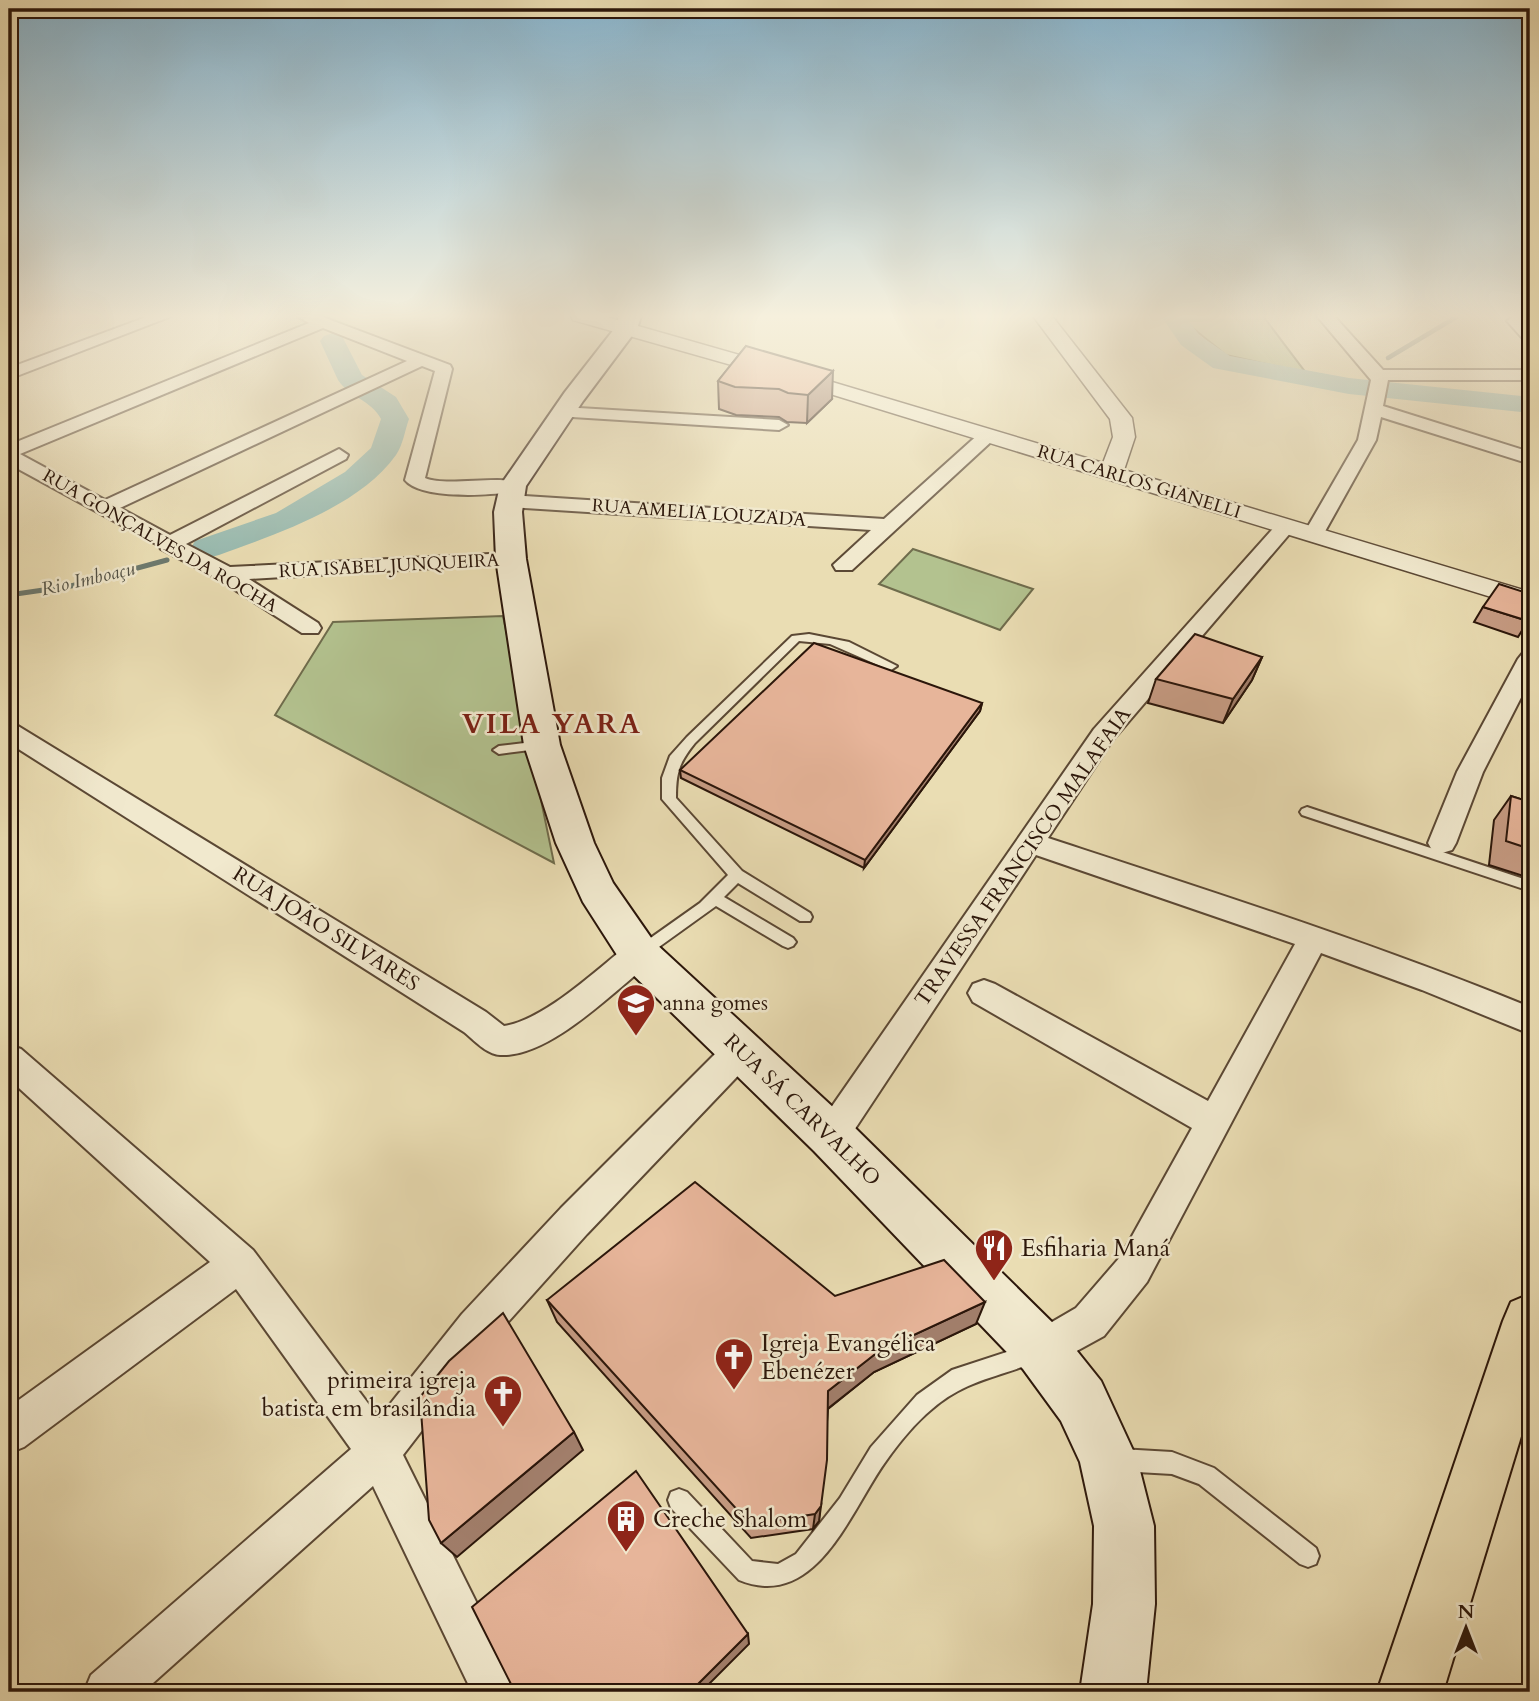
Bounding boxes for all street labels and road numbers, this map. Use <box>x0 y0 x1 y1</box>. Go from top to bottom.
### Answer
street label: RUA CARLOS GIANELLI <box>1034 439 1244 525</box>
street label: RUA GONÇALVES DA ROCHA <box>38 463 282 619</box>
street label: RUA AMELIA LOUZADA <box>591 493 807 533</box>
street label: RUA ISABEL JUNQUEIRA <box>278 548 500 584</box>
street label: TRAVESSA FRANCISCO MALAFAIA <box>908 701 1138 1012</box>
street label: RUA JOÃO SILVARES <box>227 859 425 998</box>
street label: RUA SÁ CARVALHO <box>717 1027 887 1193</box>

